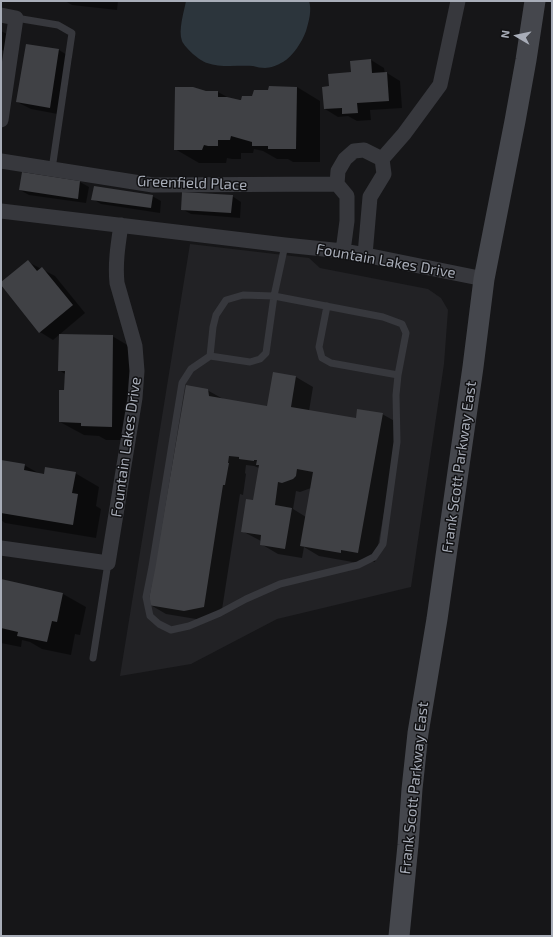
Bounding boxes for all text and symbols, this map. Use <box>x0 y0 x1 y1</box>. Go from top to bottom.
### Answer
north arrow <box>497 16 537 56</box>
text: N <box>498 29 512 39</box>
street label: Greenfield Place <box>137 172 247 194</box>
street label: Fountain Lakes Drive <box>315 240 457 282</box>
street label: Fountain Lakes Drive <box>107 376 145 518</box>
street label: Frank Scott Parkway East <box>438 380 480 554</box>
street label: Frank Scott Parkway East <box>396 701 432 875</box>

